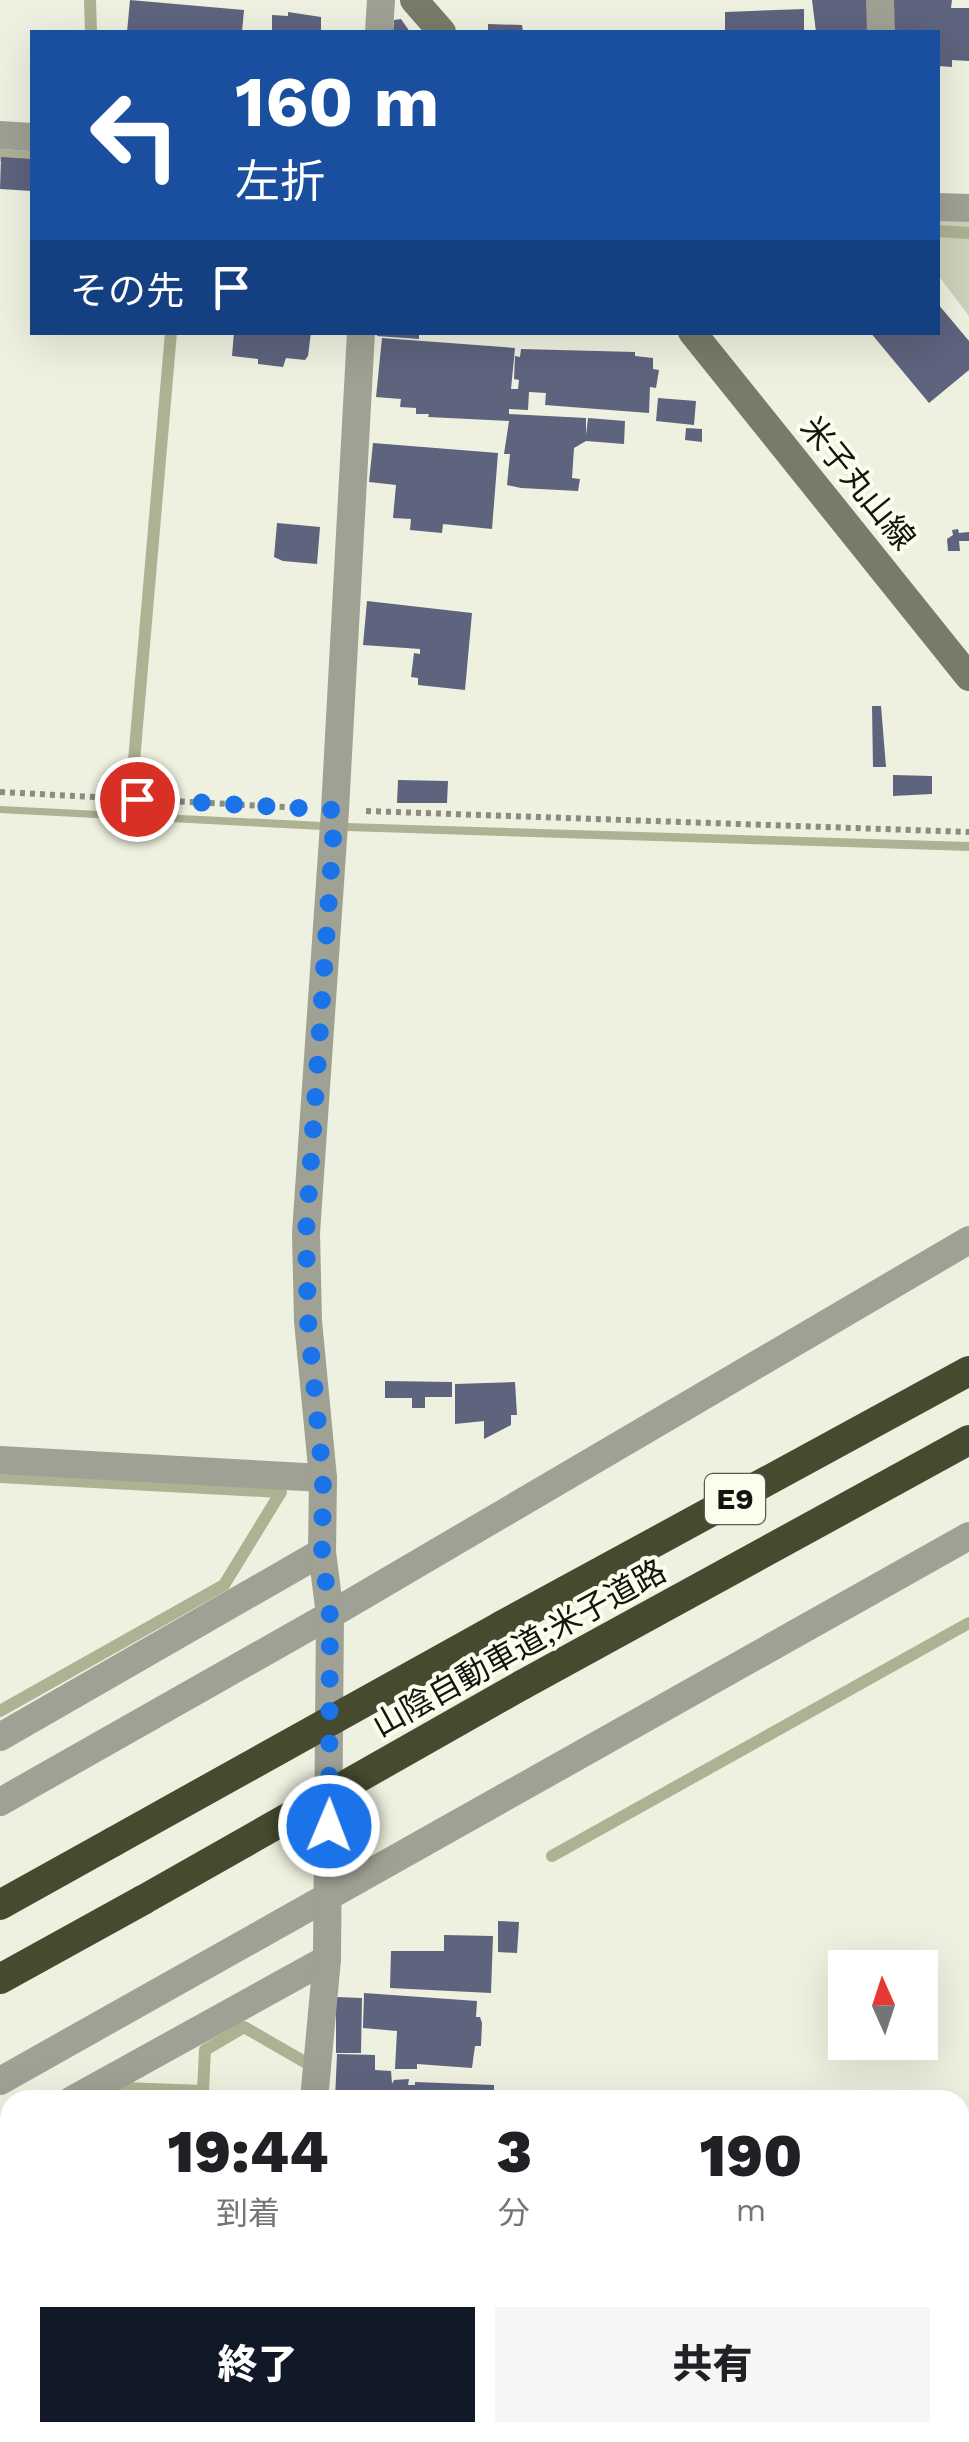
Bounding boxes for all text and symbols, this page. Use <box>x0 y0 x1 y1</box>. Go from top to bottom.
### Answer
text: 160 m <box>235 61 439 143</box>
icon: left <box>70 70 200 200</box>
text: 左折 <box>235 155 325 208</box>
icon: arrive <box>204 260 259 315</box>
text: その先 <box>70 269 184 313</box>
street label: 米子丸山線 <box>793 409 923 557</box>
pin <box>95 757 180 842</box>
icon: arrive <box>110 772 165 827</box>
road number: E9 <box>705 1474 765 1524</box>
street label: 山陰自動車道;米子道路 <box>366 1552 672 1744</box>
position arrow <box>277 1774 381 1878</box>
north arrow <box>828 1950 938 2060</box>
map controls <box>828 1950 938 2060</box>
text: 19:44 <box>168 2116 329 2187</box>
text: 3 <box>496 2116 532 2187</box>
text: 190 <box>700 2120 802 2191</box>
text: m <box>736 2191 766 2229</box>
text: 到着 <box>216 2194 280 2232</box>
text: 分 <box>498 2194 530 2232</box>
button: 終了 <box>40 2307 475 2422</box>
button: 共有 <box>495 2307 930 2422</box>

